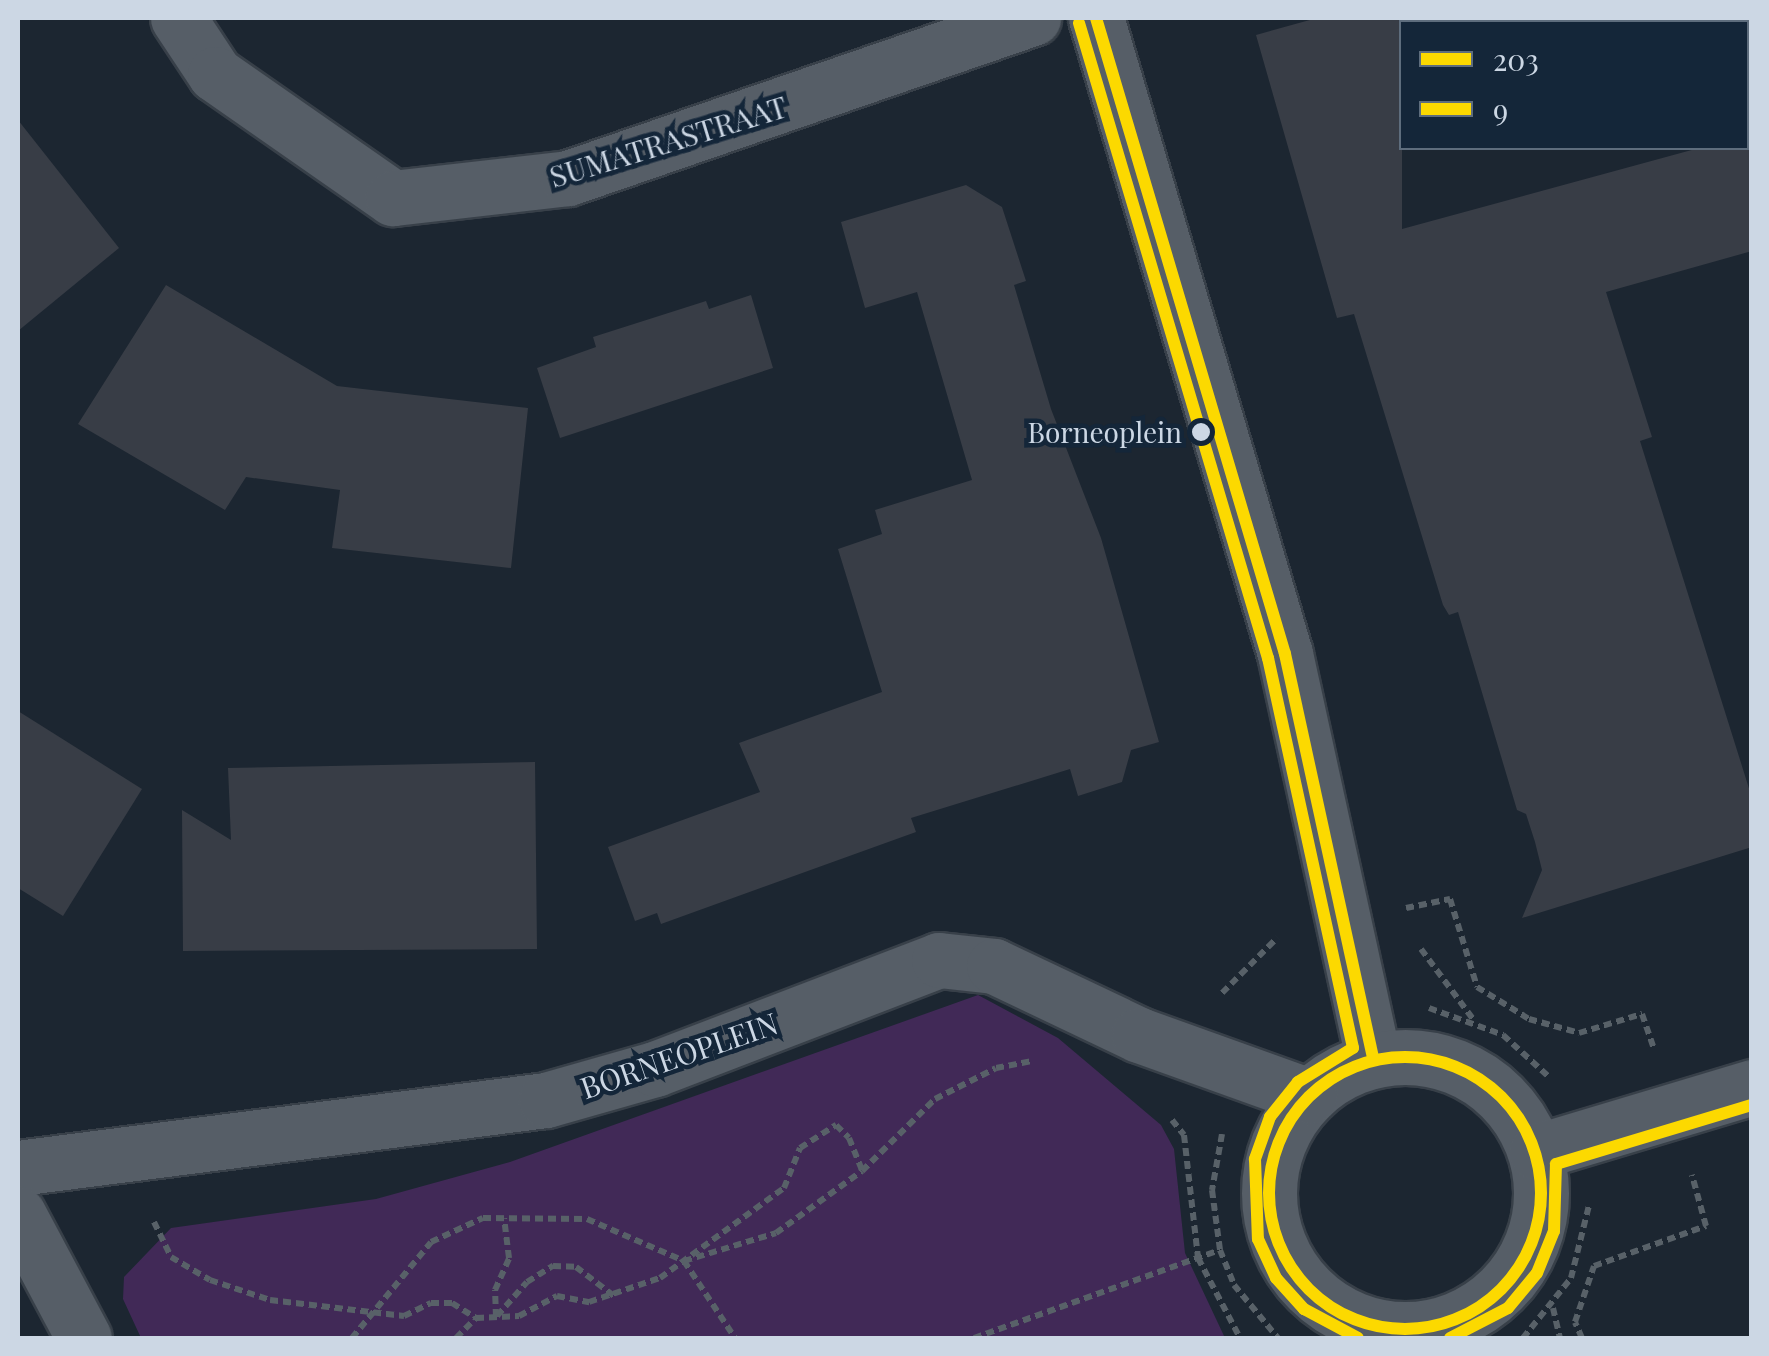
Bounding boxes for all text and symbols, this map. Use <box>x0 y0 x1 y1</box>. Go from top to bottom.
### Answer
legend <box>1399 20 1749 150</box>
text: 203 <box>1493 39 1539 79</box>
street label: SUMATRASTRAAT <box>545 88 791 194</box>
text: 9 <box>1493 89 1508 129</box>
place label: Borneoplein <box>1027 415 1182 449</box>
marker: Borneoplein <box>1191 422 1211 442</box>
street label: BORNEOPLEIN <box>576 1004 782 1106</box>

